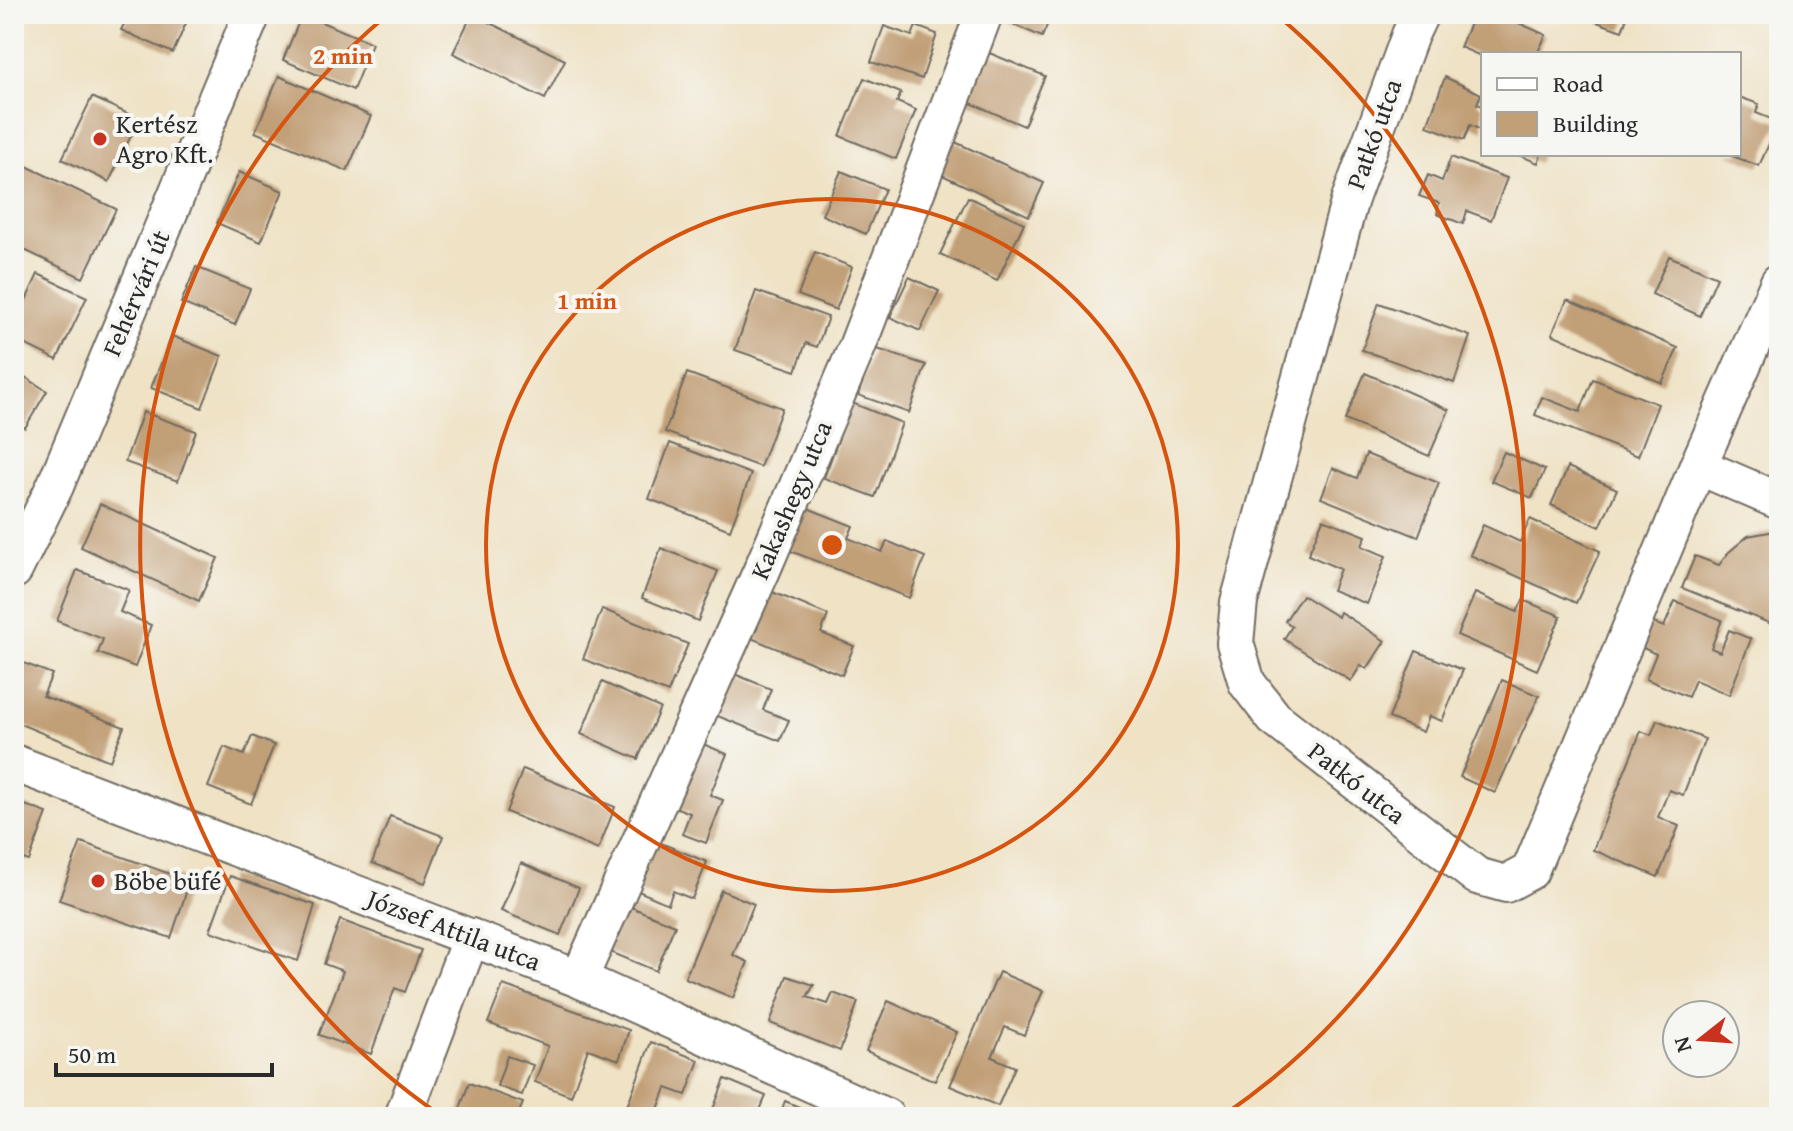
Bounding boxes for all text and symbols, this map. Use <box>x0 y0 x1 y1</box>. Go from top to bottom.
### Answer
text: 2 min <box>313 38 373 73</box>
legend <box>1481 52 1741 156</box>
text: Road <box>1553 66 1603 101</box>
street label: Patkó utca <box>1336 73 1412 194</box>
place label: Kertész Agro Kft. <box>116 104 213 173</box>
text: Building <box>1553 106 1638 141</box>
marker: Kertész Agro Kft. <box>91 130 109 148</box>
street label: Fehérvári út <box>91 224 180 362</box>
text: 1 min <box>557 283 617 318</box>
street label: Kakashegy utca <box>740 414 842 585</box>
centre of rings <box>818 531 846 559</box>
street label: Patkó utca <box>1300 732 1415 834</box>
place label: Böbe büfé <box>114 861 221 900</box>
marker: Böbe büfé <box>89 872 107 890</box>
street label: József Attila utca <box>359 877 547 981</box>
north arrow <box>1661 999 1741 1079</box>
scale bar <box>56 1027 272 1077</box>
text: N <box>1664 1033 1699 1057</box>
text: 50 m <box>68 1037 116 1072</box>

